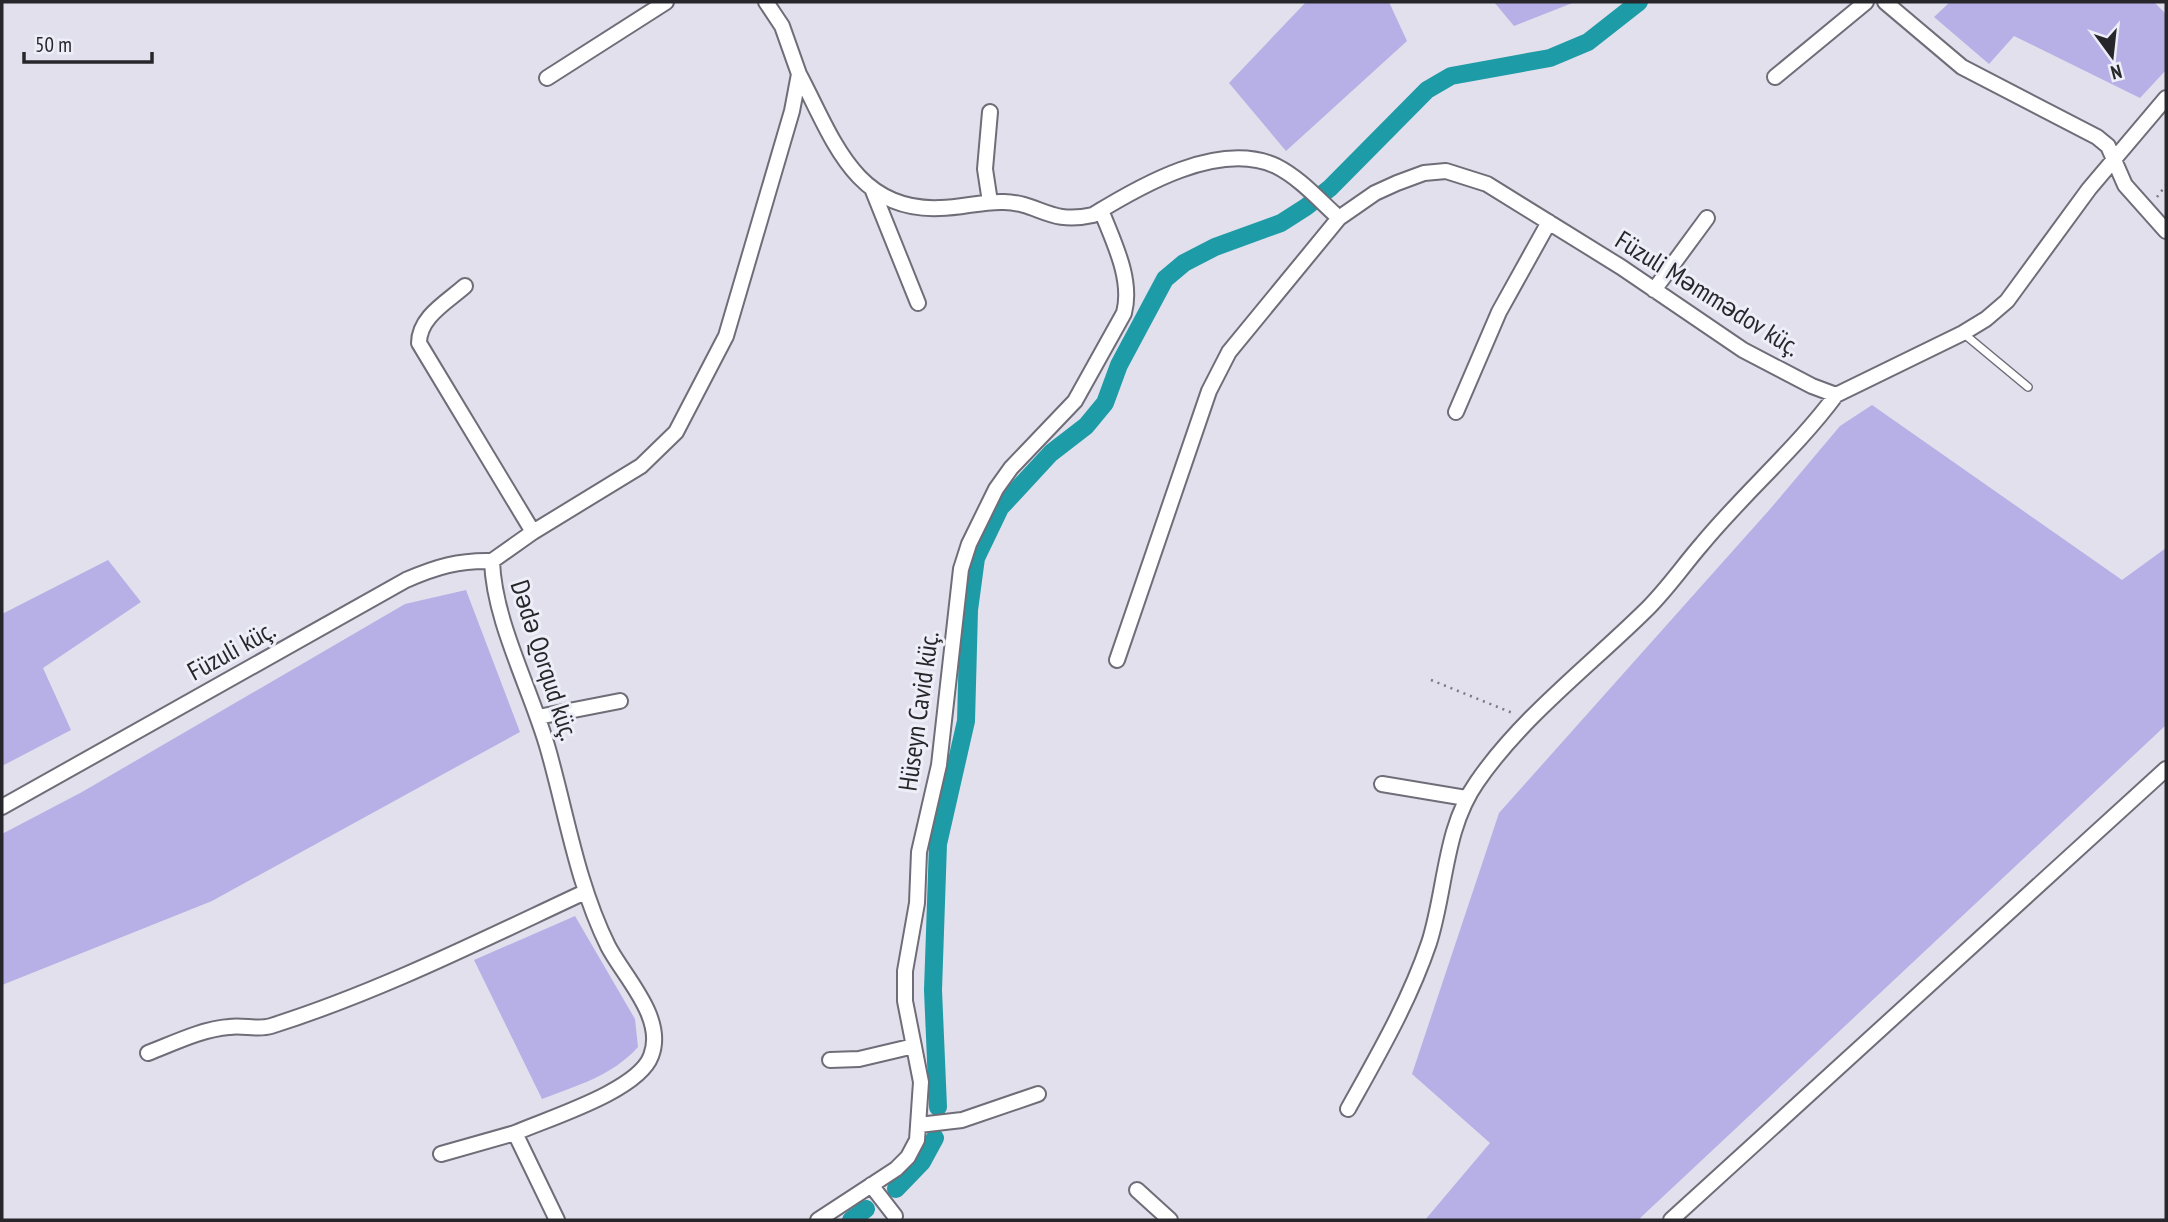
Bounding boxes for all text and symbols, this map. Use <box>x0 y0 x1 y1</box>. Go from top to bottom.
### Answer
scale bar <box>24 21 152 65</box>
north arrow <box>2077 21 2147 91</box>
text: 50 m <box>35 31 72 58</box>
text: N <box>2108 60 2124 85</box>
street label: Füzuli Məmmədov küç. <box>1610 223 1806 363</box>
street label: Dədə Qorqud küç. <box>504 576 586 744</box>
street label: Füzuli küç. <box>181 613 281 687</box>
street label: Hüseyn Cavid küç. <box>890 629 946 793</box>

